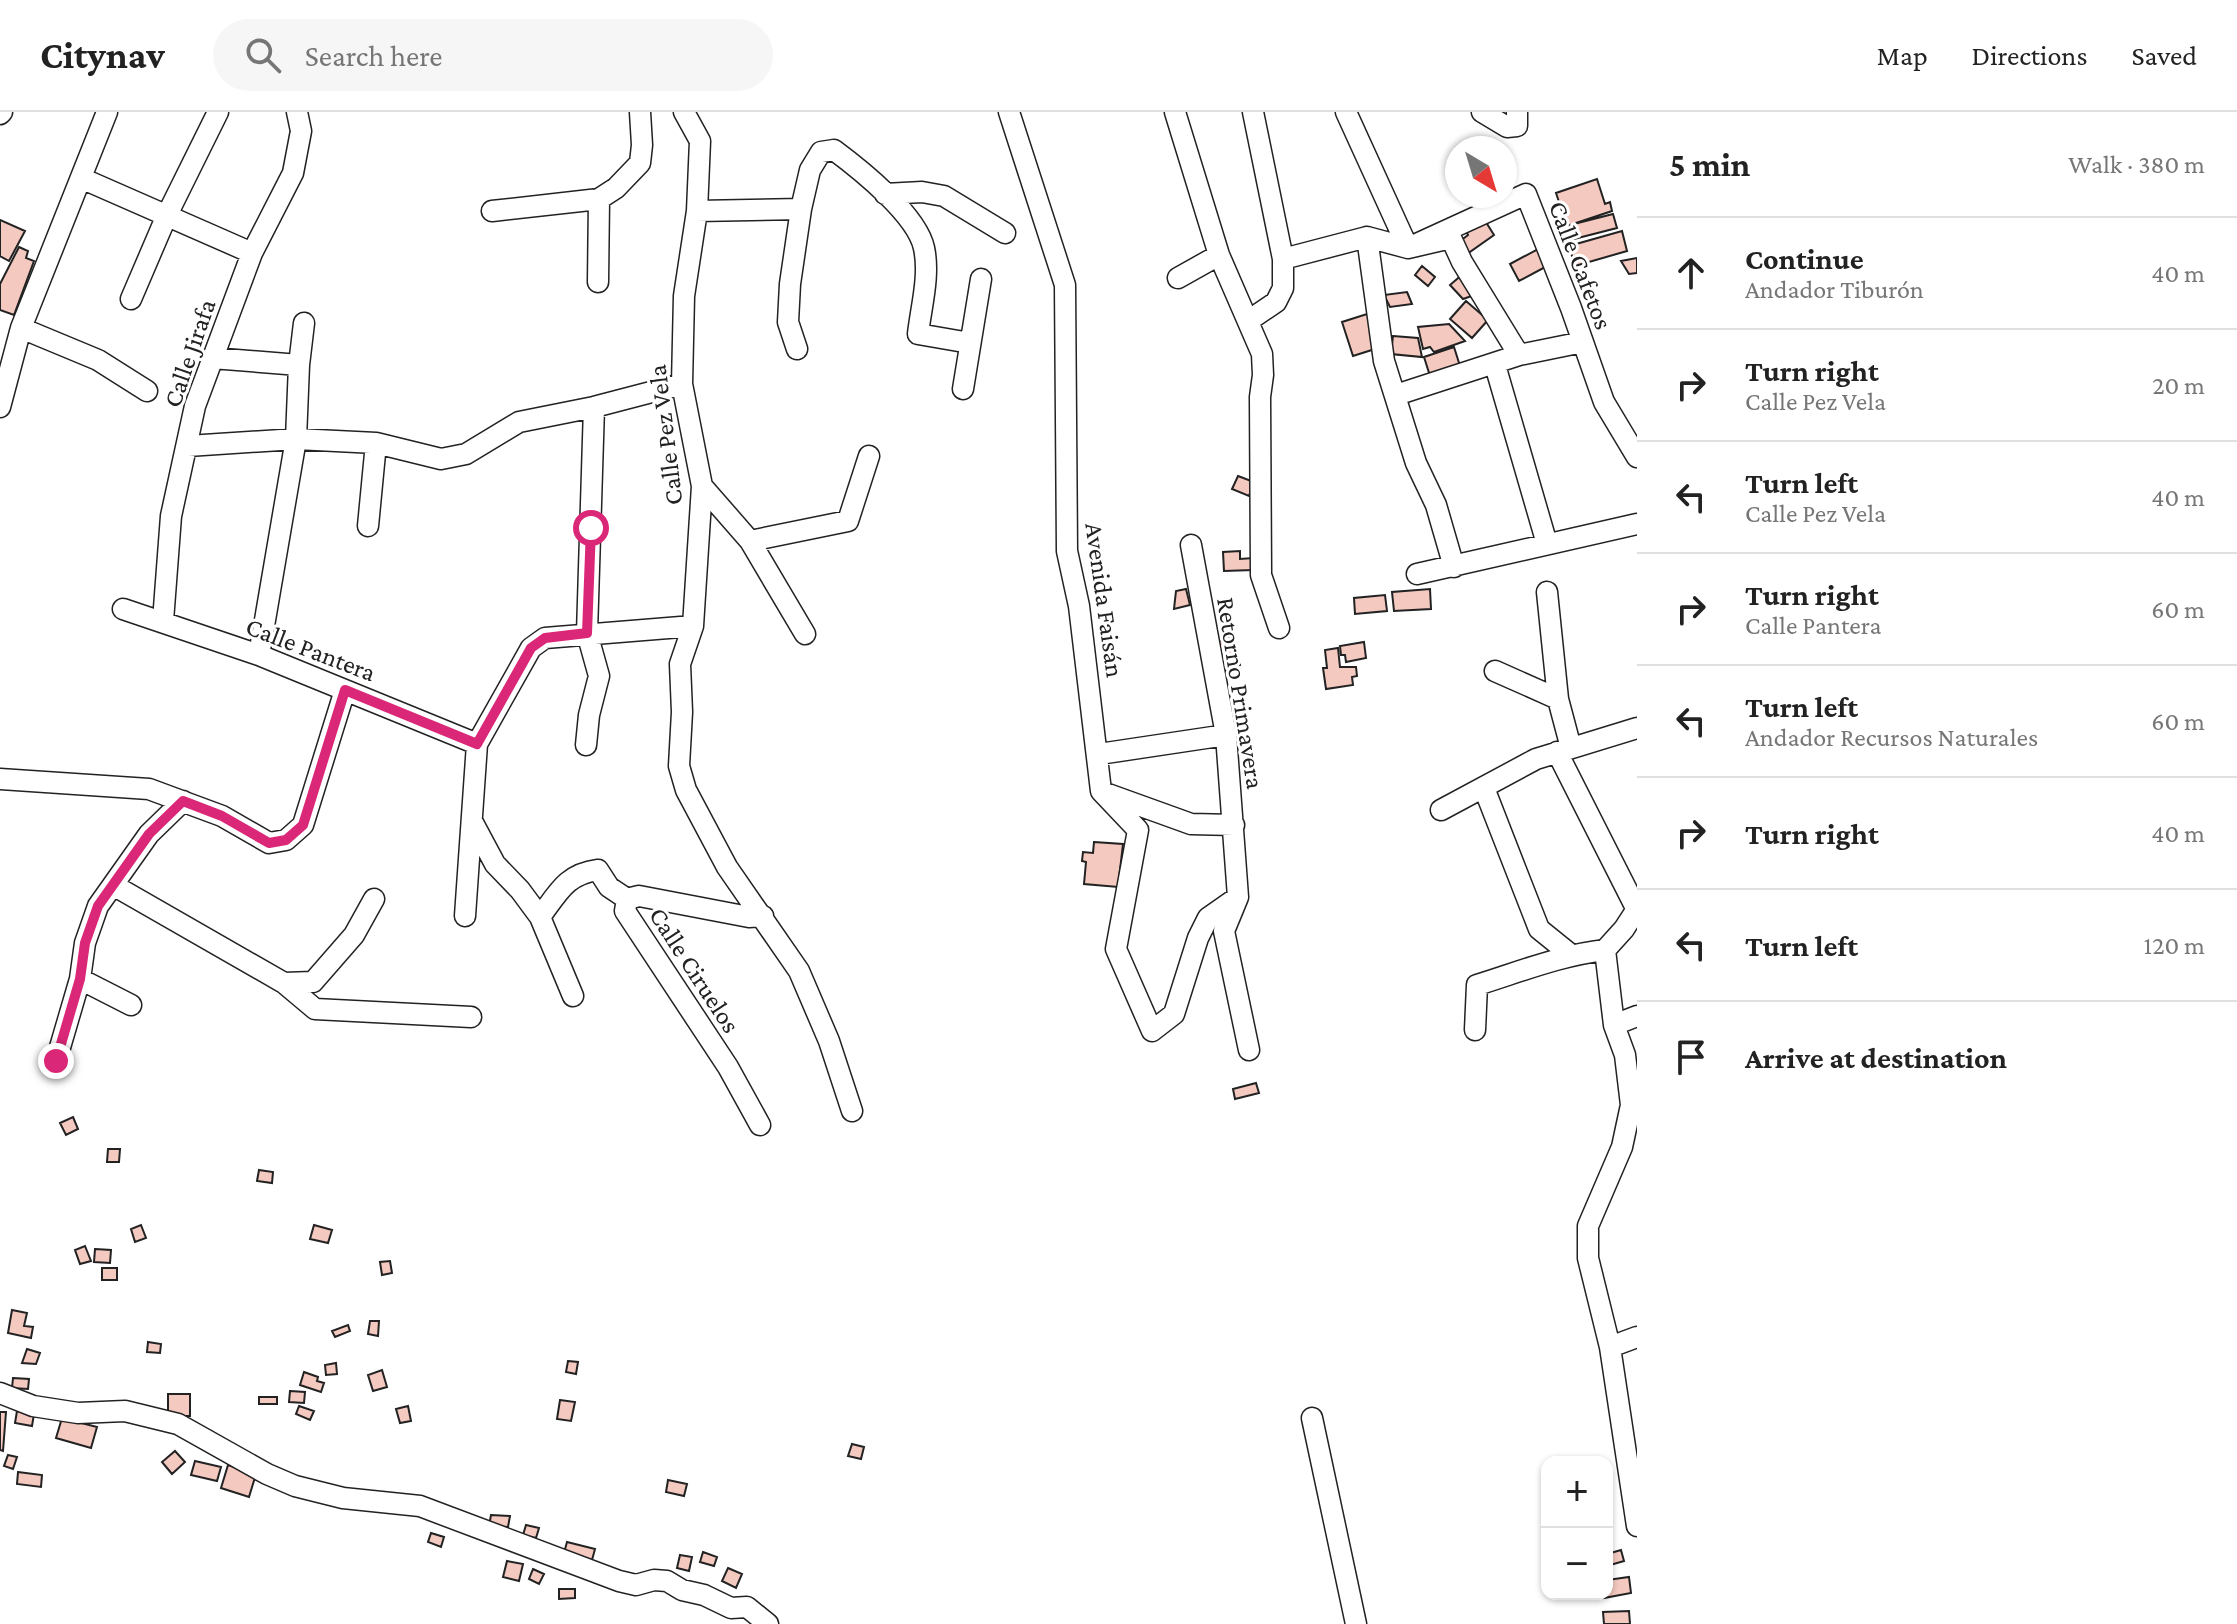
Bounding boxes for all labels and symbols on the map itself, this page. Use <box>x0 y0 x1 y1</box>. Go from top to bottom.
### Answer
north arrow <box>1445 136 1517 208</box>
street label: Calle Cafetos <box>1543 197 1618 333</box>
street label: Calle Jirafa <box>157 295 221 411</box>
street label: Calle Pez Vela <box>643 363 688 507</box>
route start <box>573 510 609 546</box>
street label: Avenida Faisán <box>1079 521 1130 679</box>
street label: Retorno Primavera <box>1211 595 1270 791</box>
street label: Calle Pantera <box>242 611 380 687</box>
street label: Calle Ciruelos <box>643 902 746 1038</box>
route end <box>38 1043 74 1079</box>

